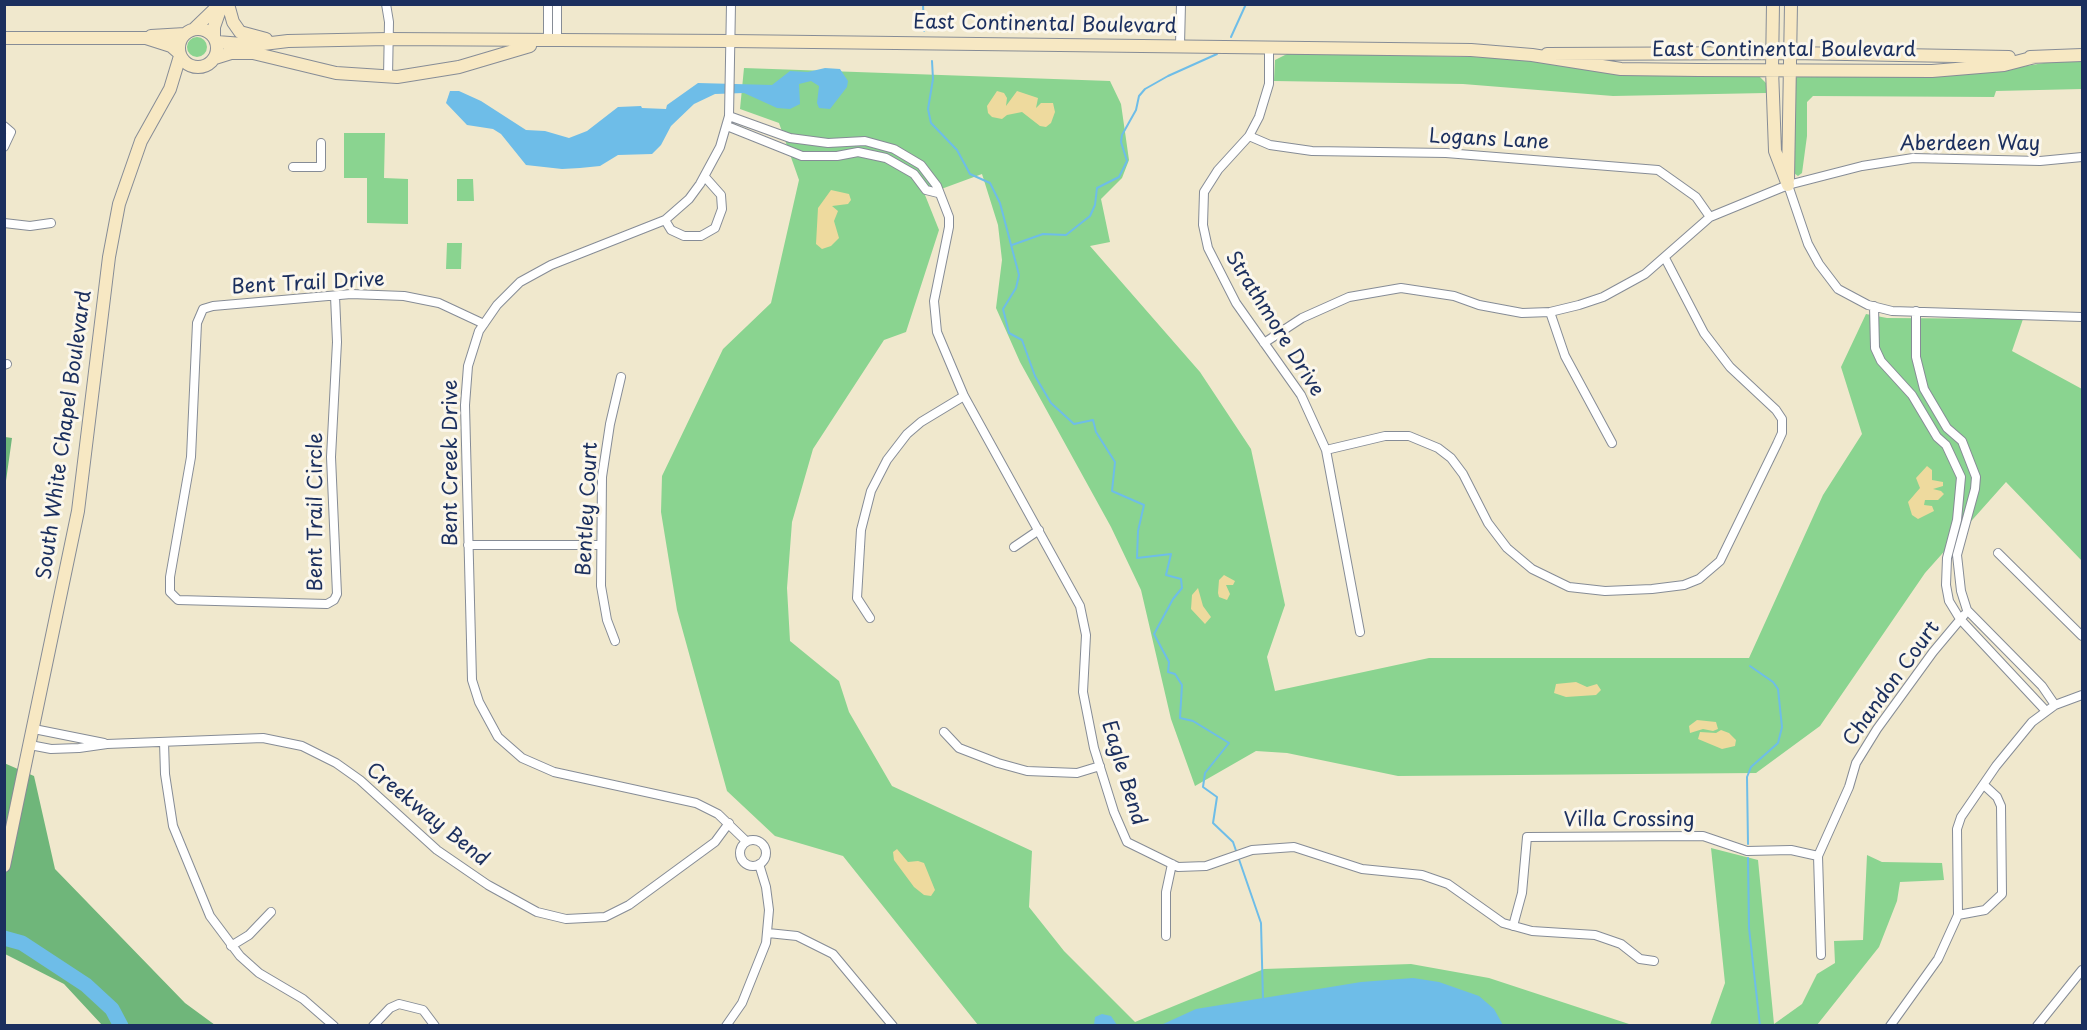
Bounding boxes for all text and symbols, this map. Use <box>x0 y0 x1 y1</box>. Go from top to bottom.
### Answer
street label: East Continental Boulevard <box>913 11 1177 39</box>
street label: East Continental Boulevard <box>1652 38 1916 62</box>
street label: Logans Lane <box>1428 125 1550 155</box>
street label: Aberdeen Way <box>1900 132 2040 156</box>
street label: Strathmore Drive <box>1220 247 1328 401</box>
street label: Bent Trail Drive <box>231 268 385 300</box>
street label: South White Chapel Boulevard <box>33 289 97 581</box>
street label: Bent Creek Drive <box>439 380 463 546</box>
street label: Bent Trail Circle <box>304 432 328 592</box>
street label: Bentley Court <box>573 441 603 577</box>
street label: Chandon Court <box>1839 617 1945 751</box>
street label: Eagle Bend <box>1096 718 1150 828</box>
street label: Creekway Bend <box>361 758 493 872</box>
street label: Villa Crossing <box>1563 808 1695 832</box>

